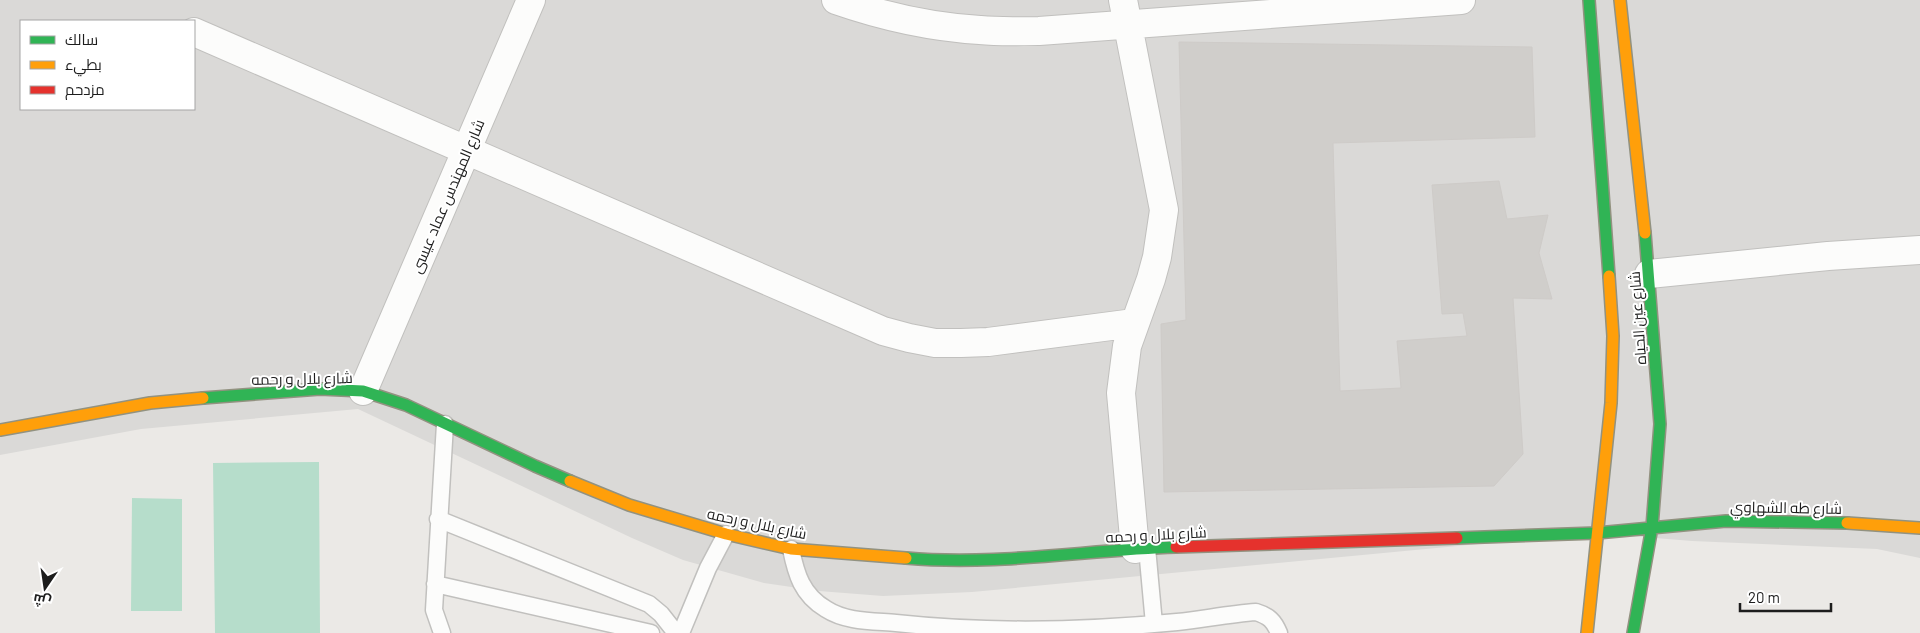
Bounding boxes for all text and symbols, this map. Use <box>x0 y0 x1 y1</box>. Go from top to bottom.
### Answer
legend <box>20 20 195 110</box>
text: سالك <box>65 30 98 48</box>
text: بطيء <box>65 55 102 77</box>
text: مزدحم <box>65 80 105 100</box>
street label: شارع المهندس عماد عيسى <box>406 116 490 277</box>
street label: شارع عين الحياه <box>1625 270 1652 365</box>
street label: شارع بلال و رحمه <box>251 368 353 391</box>
street label: شارع طه الشهاوي <box>1730 497 1842 521</box>
street label: شارع بلال و رحمه <box>705 504 808 545</box>
street label: شارع بلال و رحمه <box>1105 522 1207 549</box>
north arrow <box>20 563 70 613</box>
scale bar <box>1740 580 1831 612</box>
text: 20 m <box>1748 588 1780 606</box>
text: ش <box>31 590 53 611</box>

